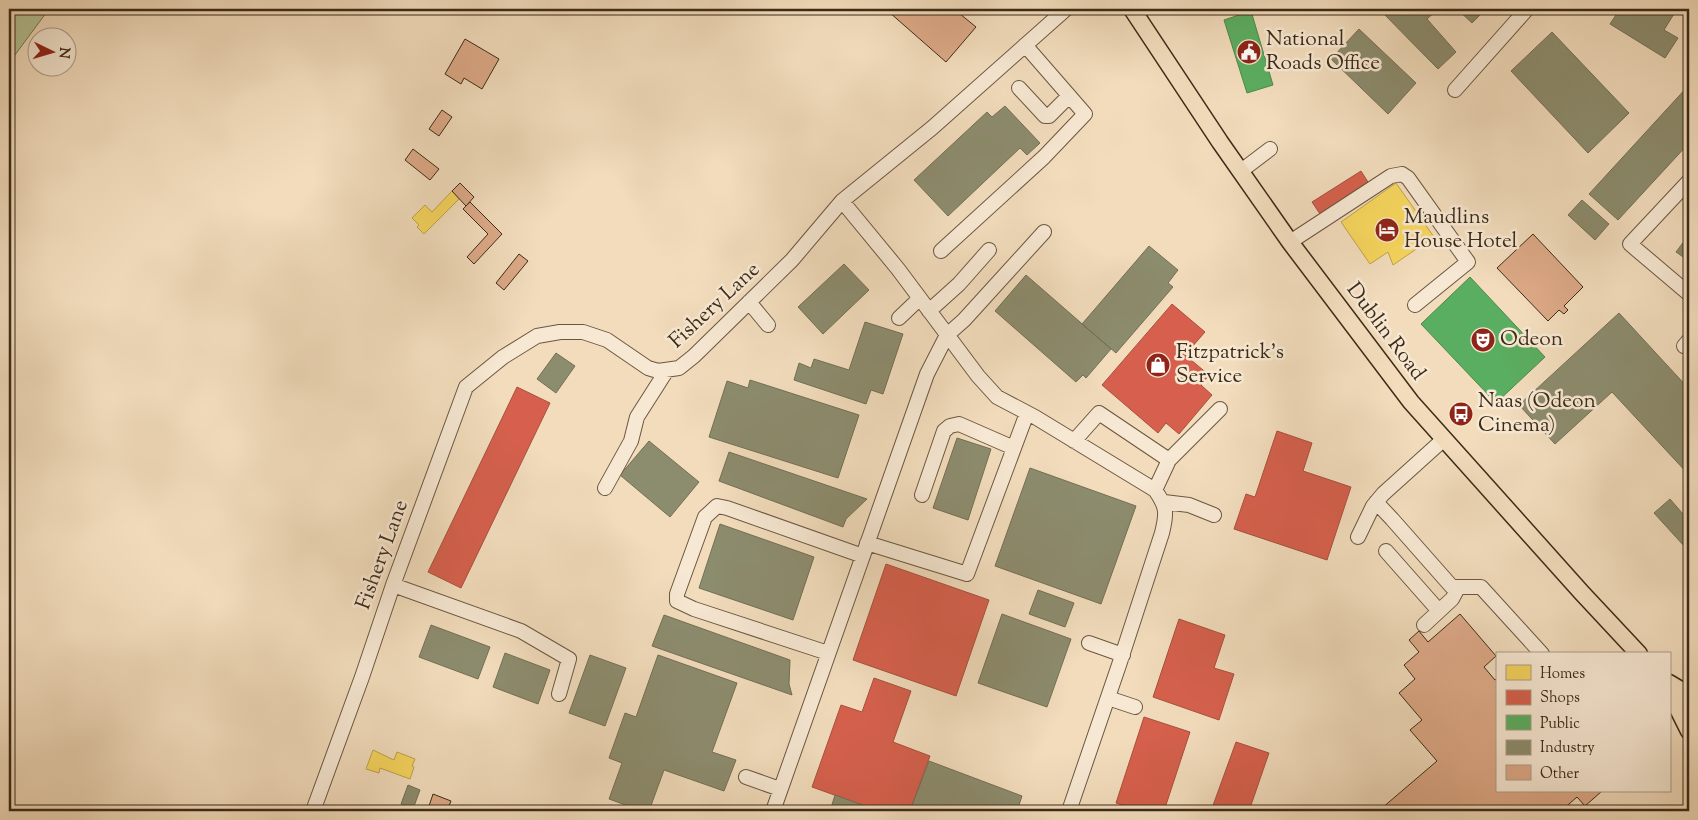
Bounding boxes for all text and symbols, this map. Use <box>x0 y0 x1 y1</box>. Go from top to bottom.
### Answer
place label: National Roads Office <box>1266 25 1380 79</box>
north arrow <box>28 28 78 78</box>
public building icon: National Roads Office <box>1236 39 1262 65</box>
text: N <box>53 47 73 59</box>
place label: Maudlins House Hotel <box>1404 203 1518 257</box>
hotel icon: Maudlins House Hotel <box>1374 217 1400 243</box>
street label: Fishery Lane <box>663 256 767 356</box>
street label: Dublin Road <box>1338 277 1432 387</box>
place label: Odeon <box>1500 325 1563 355</box>
theatre icon: Odeon <box>1470 327 1496 353</box>
place label: Fitzpatrick's Service <box>1176 338 1284 392</box>
shop icon: Fitzpatrick's Service <box>1145 352 1171 378</box>
place label: Naas (Odeon Cinema) <box>1478 387 1596 441</box>
bus stop icon: Naas (Odeon Cinema) <box>1448 401 1474 427</box>
street label: Fishery Lane <box>349 496 417 614</box>
legend <box>1496 652 1670 792</box>
text: Homes <box>1540 664 1585 685</box>
text: Shops <box>1540 688 1580 709</box>
text: Public <box>1540 714 1580 735</box>
text: Industry <box>1540 738 1595 759</box>
text: Other <box>1540 764 1580 785</box>

